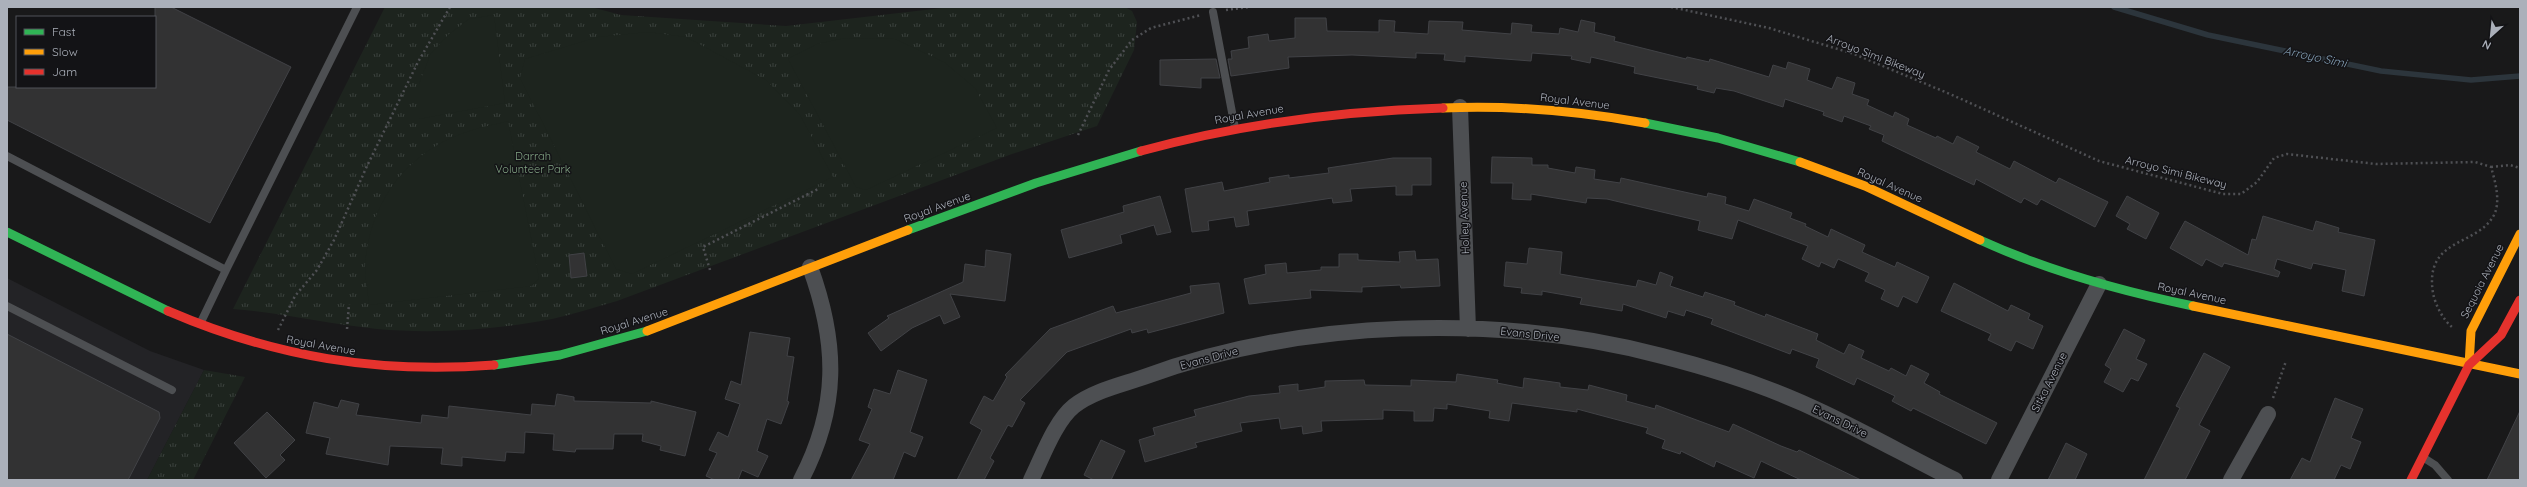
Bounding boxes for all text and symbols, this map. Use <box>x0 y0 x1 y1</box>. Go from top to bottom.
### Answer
legend <box>16 16 156 88</box>
north arrow <box>2471 16 2511 56</box>
text: Fast <box>52 24 76 39</box>
street label: Arroyo Simi Bikeway <box>1825 31 1927 81</box>
text: N <box>2480 37 2493 53</box>
water label: Arroyo Simi <box>2282 43 2349 71</box>
text: Slow <box>52 44 78 59</box>
text: Jam <box>52 64 77 79</box>
street label: Royal Avenue <box>1539 90 1611 112</box>
street label: Royal Avenue <box>1213 101 1285 127</box>
park label: Darrah Volunteer Park <box>495 149 571 176</box>
street label: Arroyo Simi Bikeway <box>2124 153 2228 191</box>
street label: Royal Avenue <box>1855 164 1925 206</box>
street label: Holley Avenue <box>1456 182 1472 254</box>
street label: Royal Avenue <box>902 188 972 226</box>
street label: Sequoia Avenue <box>2457 241 2507 321</box>
street label: Royal Avenue <box>2156 279 2228 307</box>
street label: Royal Avenue <box>598 304 670 338</box>
street label: Evans Drive <box>1500 324 1560 344</box>
street label: Royal Avenue <box>285 332 357 358</box>
street label: Evans Drive <box>1178 344 1240 372</box>
street label: Sitka Avenue <box>2028 350 2070 414</box>
street label: Evans Drive <box>1810 402 1870 440</box>

